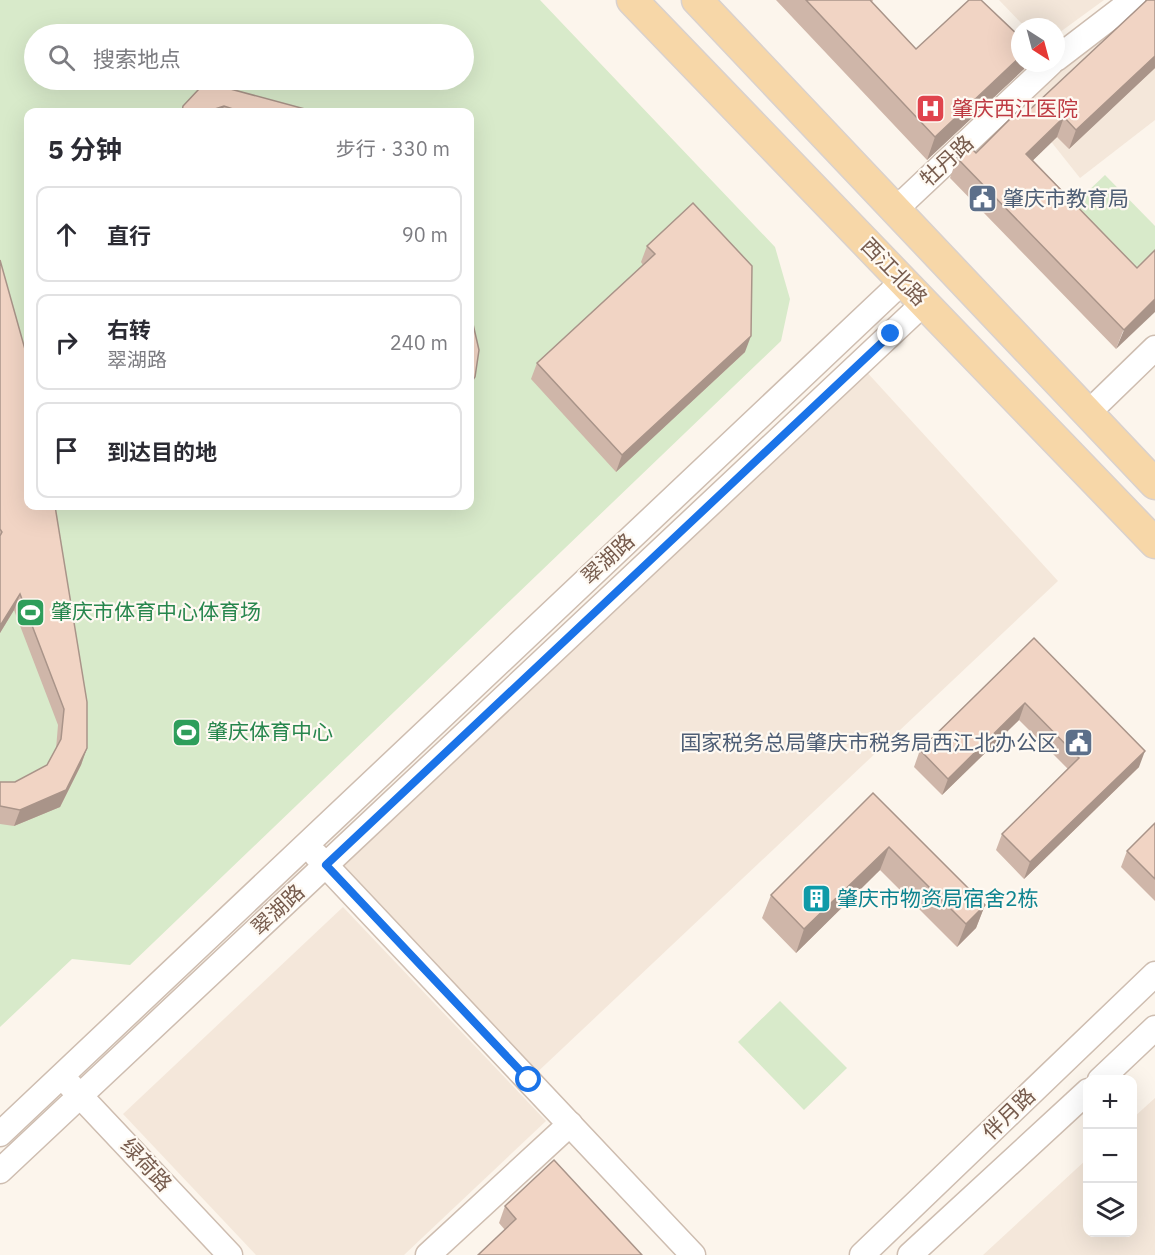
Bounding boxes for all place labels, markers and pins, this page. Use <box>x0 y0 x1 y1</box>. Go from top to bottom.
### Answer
hospital icon: 肇庆西江医院 <box>915 93 947 125</box>
place label: 肇庆西江医院 <box>952 94 1078 122</box>
public building icon: 肇庆市教育局 <box>966 183 998 215</box>
place label: 肇庆市教育局 <box>1003 184 1129 212</box>
sports icon: 肇庆市体育中心体育场 <box>14 596 46 628</box>
place label: 肇庆市体育中心体育场 <box>51 597 261 625</box>
sports icon: 肇庆体育中心 <box>170 716 202 748</box>
place label: 肇庆体育中心 <box>207 717 333 745</box>
public building icon: 国家税务总局肇庆市税务局西江北办公区 <box>1063 727 1095 759</box>
place label: 国家税务总局肇庆市税务局西江北办公区 <box>680 728 1058 756</box>
building icon: 肇庆市物资局宿舍2栋 <box>800 883 832 915</box>
place label: 肇庆市物资局宿舍2栋 <box>837 884 1039 912</box>

